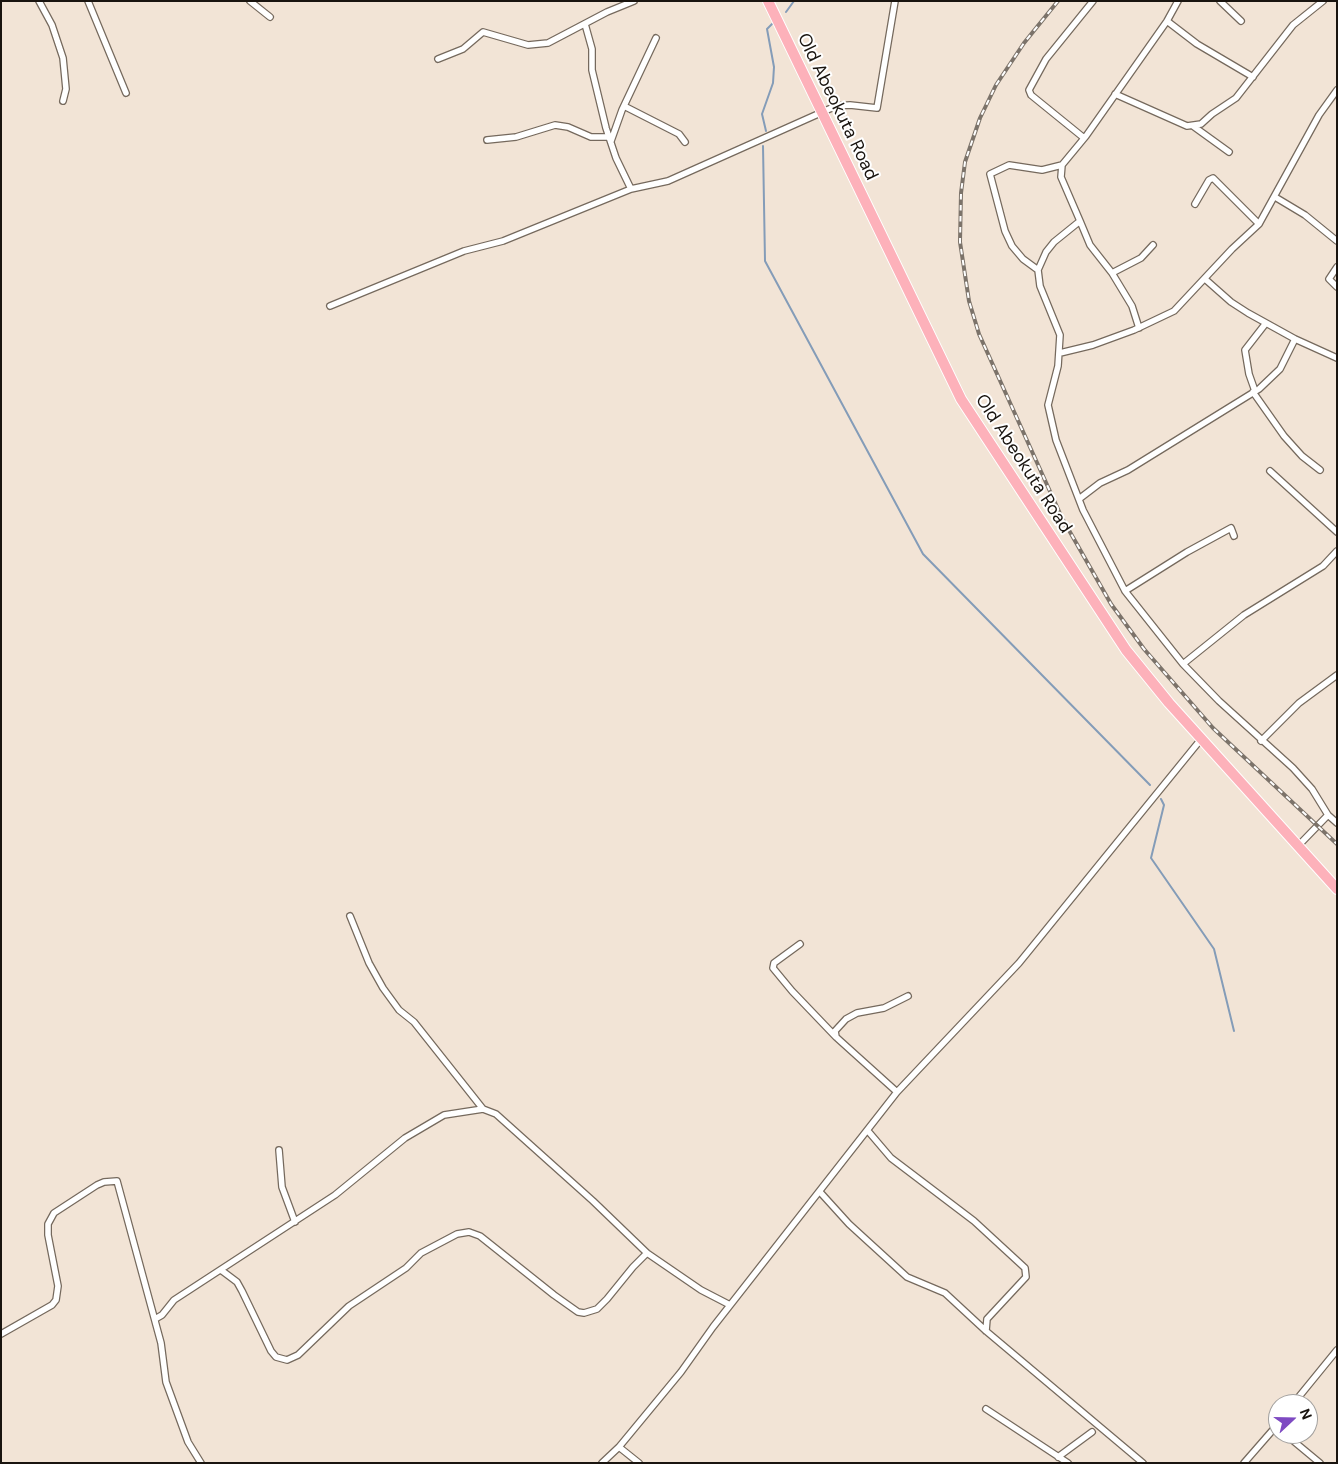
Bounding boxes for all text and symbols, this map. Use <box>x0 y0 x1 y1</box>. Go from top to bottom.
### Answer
street label: Old Abeokuta Road <box>792 30 882 184</box>
street label: Old Abeokuta Road <box>970 391 1076 537</box>
north arrow <box>1268 1394 1318 1444</box>
text: N <box>1296 1406 1316 1422</box>

